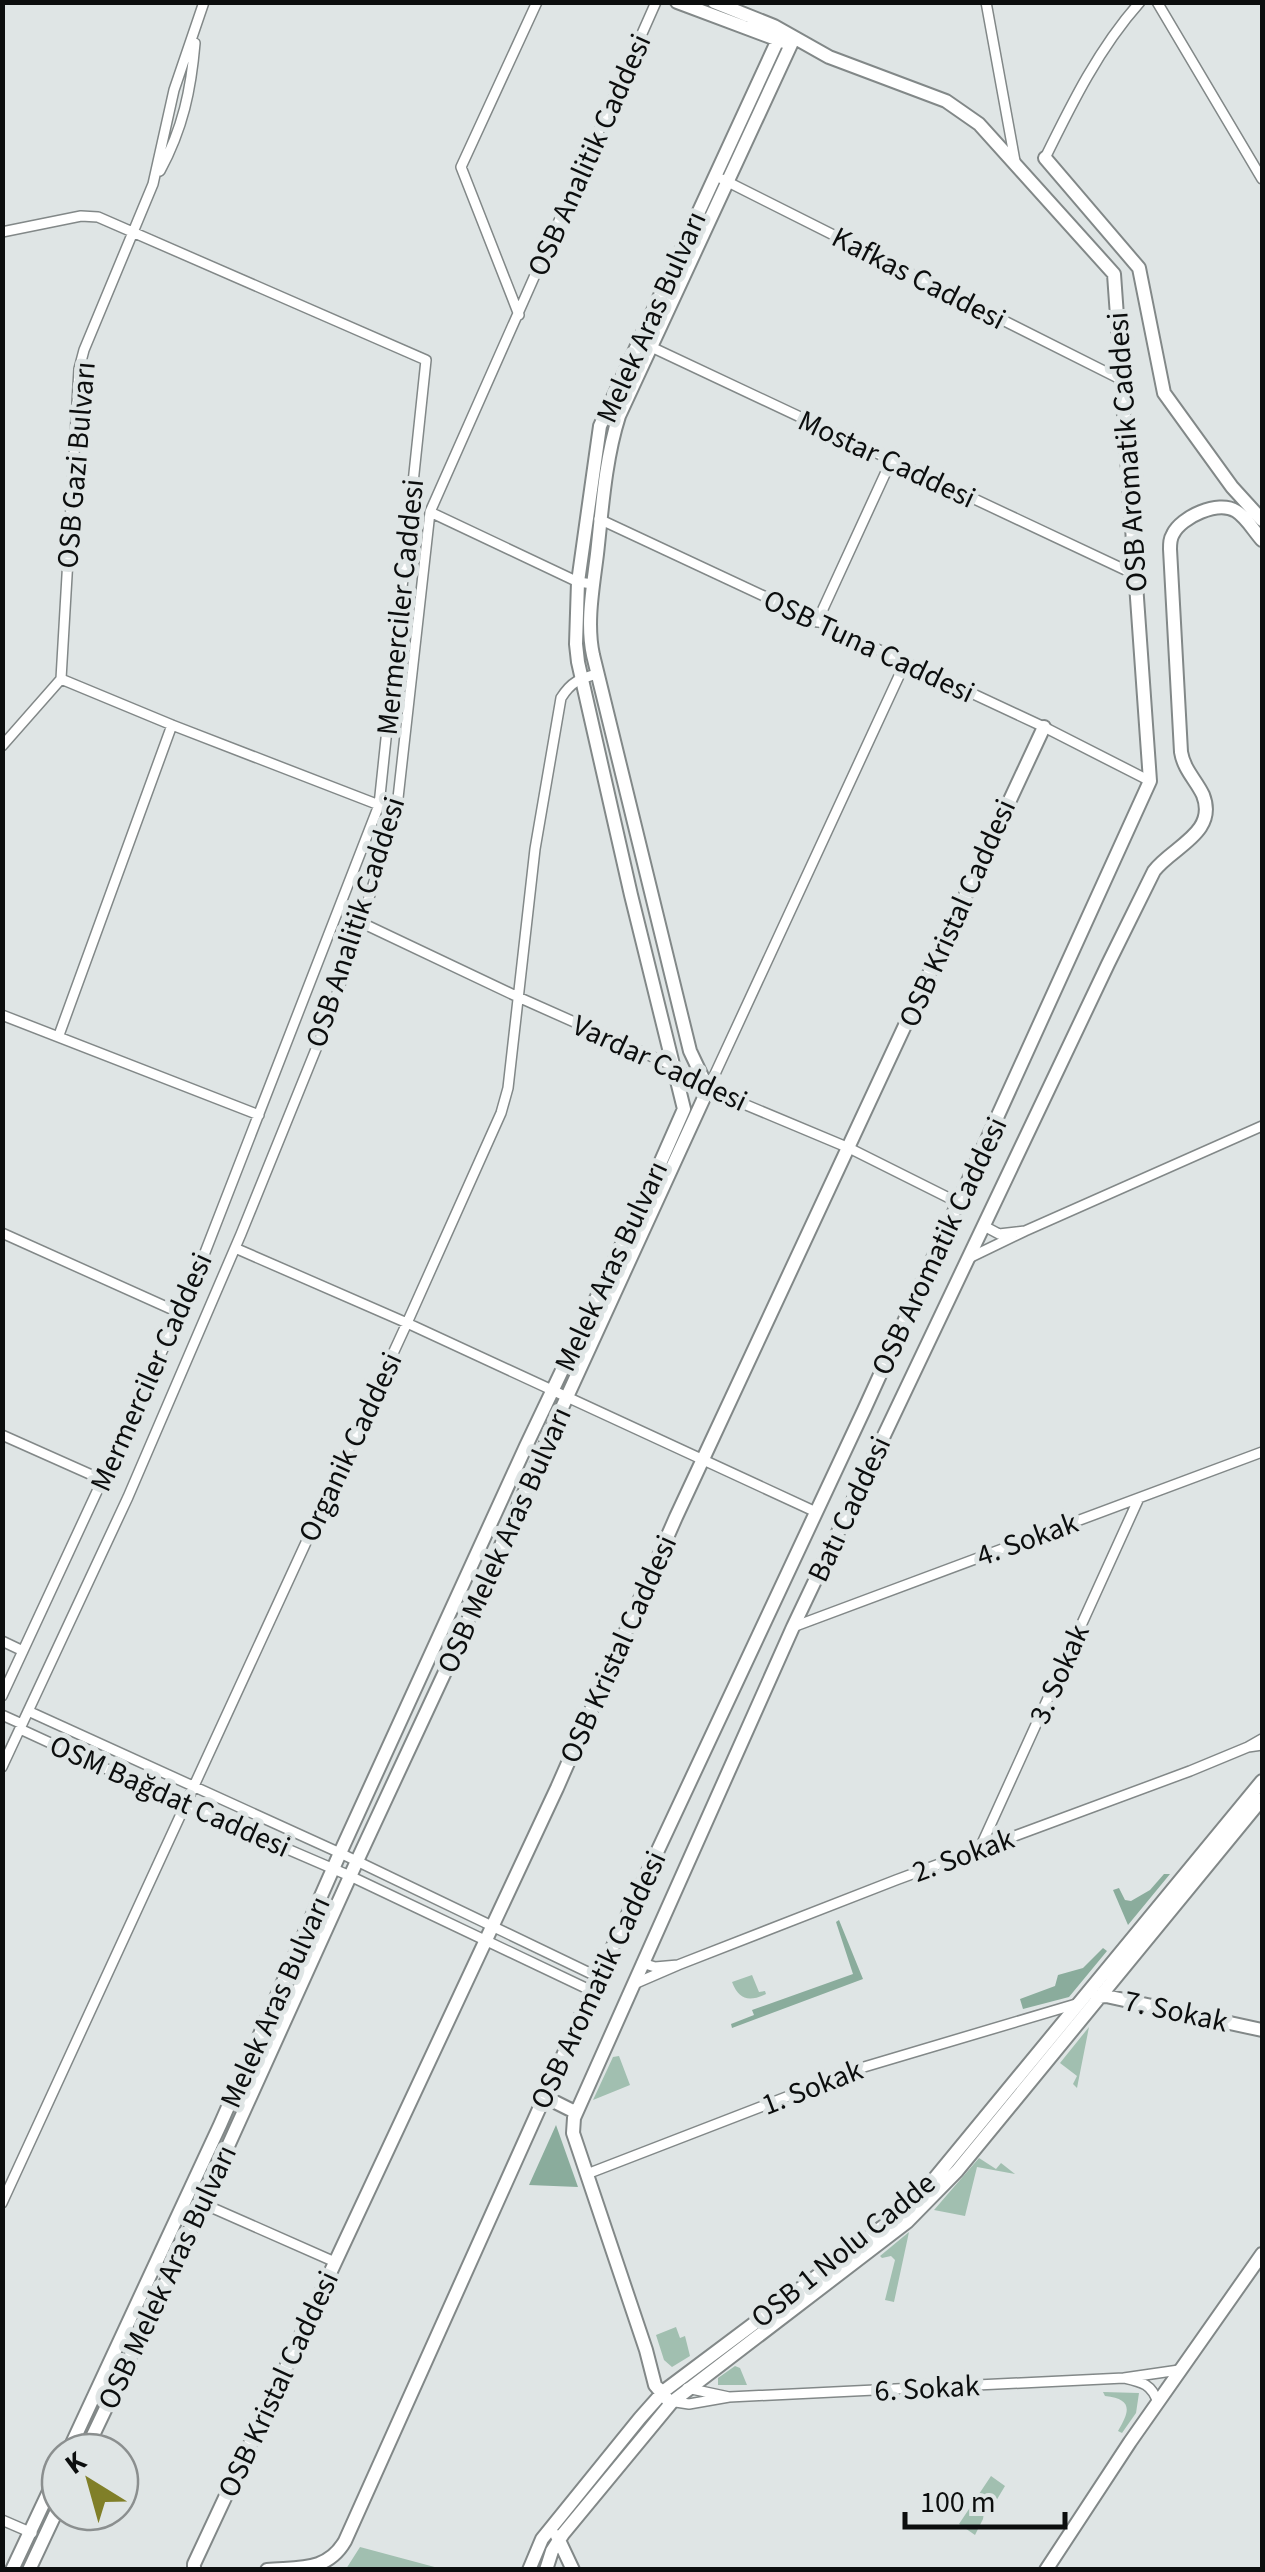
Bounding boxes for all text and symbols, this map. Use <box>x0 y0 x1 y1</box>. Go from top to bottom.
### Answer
street label: OSB Analitik Caddesi <box>517 27 662 283</box>
street label: Melek Aras Bulvarı <box>586 204 717 430</box>
street label: Kafkas Caddesi <box>824 216 1013 341</box>
street label: OSB Aromatik Caddesi <box>1096 311 1159 593</box>
street label: OSB Gazi Bulvarı <box>46 360 107 570</box>
street label: Mostar Caddesi <box>791 400 983 519</box>
street label: Mermerciler Caddesi <box>366 477 435 737</box>
street label: OSB Tuna Caddesi <box>756 579 981 714</box>
street label: OSB Analitik Caddesi <box>295 791 416 1053</box>
street label: OSB Kristal Caddesi <box>888 792 1027 1034</box>
street label: Vardar Caddesi <box>565 1004 754 1123</box>
street label: OSB Aromatik Caddesi <box>861 1110 1018 1382</box>
street label: Melek Aras Bulvarı <box>544 1154 679 1378</box>
street label: Mermerciler Caddesi <box>79 1246 223 1498</box>
street label: Organik Caddesi <box>288 1345 413 1549</box>
street label: OSB Melek Aras Bulvarı <box>426 1400 583 1680</box>
street label: Batı Caddesi <box>797 1429 902 1589</box>
street label: 4. Sokak <box>970 1501 1084 1578</box>
street label: OSB Kristal Caddesi <box>549 1528 688 1770</box>
street label: 3. Sokak <box>1018 1617 1101 1731</box>
street label: OSM Bağdat Caddesi <box>43 1724 297 1869</box>
street label: 2. Sokak <box>906 1817 1020 1894</box>
street label: OSB Aromatik Caddesi <box>520 1844 677 2116</box>
street label: Melek Aras Bulvarı <box>210 1889 341 2115</box>
street label: 7. Sokak <box>1120 1980 1232 2043</box>
street label: 1. Sokak <box>755 2048 869 2126</box>
street label: OSB Melek Aras Bulvarı <box>87 2138 248 2416</box>
street label: OSB 1 Nolu Cadde <box>742 2162 945 2338</box>
street label: OSB Kristal Caddesi <box>207 2264 350 2504</box>
street label: 6. Sokak <box>873 2364 981 2413</box>
north arrow <box>40 2432 140 2532</box>
text: K <box>57 2441 95 2484</box>
scale bar <box>905 2467 1065 2529</box>
text: 100 m <box>920 2481 996 2524</box>

